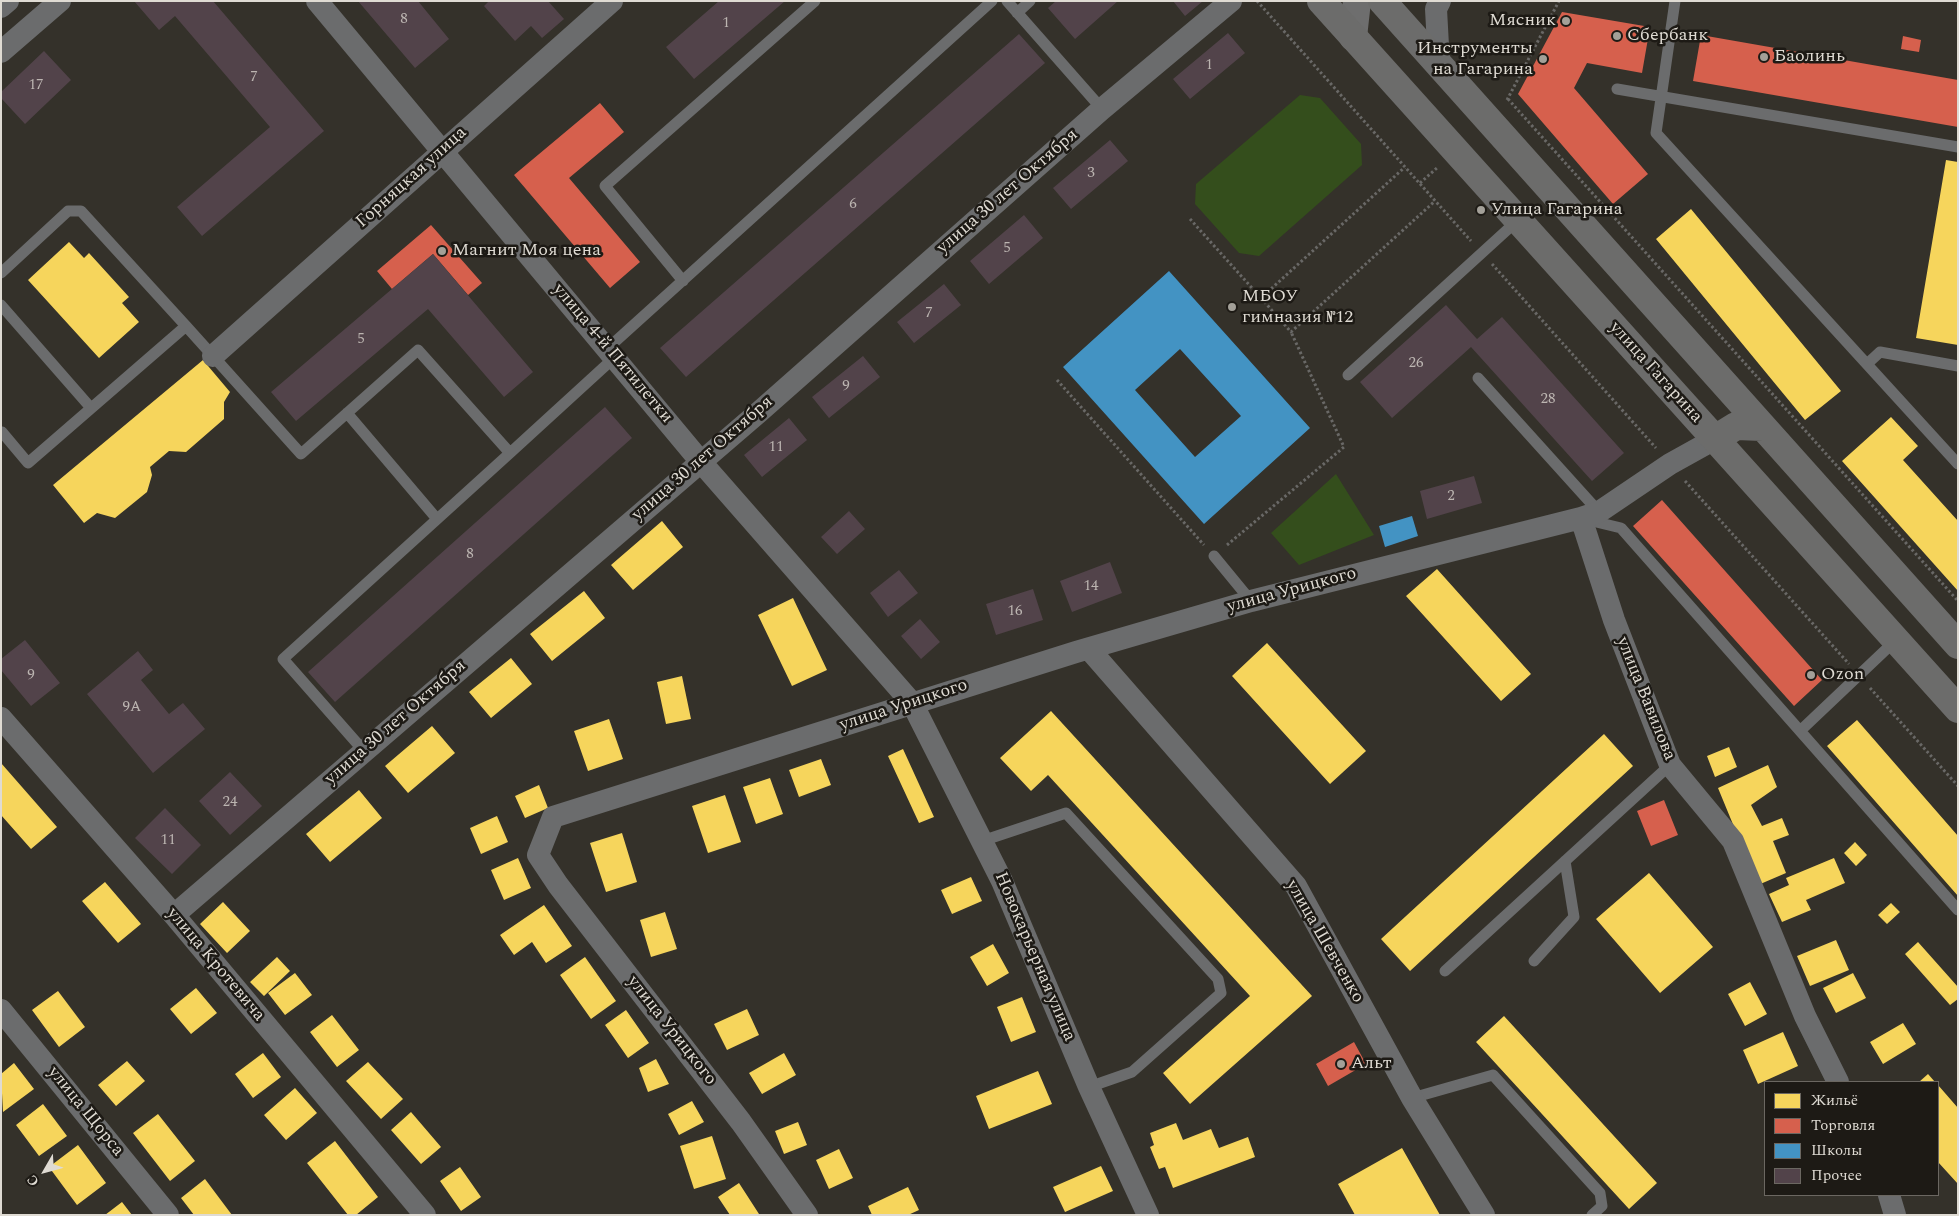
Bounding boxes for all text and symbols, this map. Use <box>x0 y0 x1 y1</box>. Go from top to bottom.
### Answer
place label: Мясник <box>1489 10 1556 32</box>
house number: 8 <box>400 11 408 29</box>
house number: 1 <box>722 15 730 33</box>
marker: Мясник <box>1560 15 1572 27</box>
place label: Сбербанк <box>1627 25 1708 47</box>
marker: Сбербанк <box>1611 30 1623 42</box>
place label: Инструменты на Гагарина <box>1417 38 1533 80</box>
place label: Баолинь <box>1774 46 1845 68</box>
marker: Баолинь <box>1758 51 1770 63</box>
marker: Инструменты на Гагарина <box>1537 53 1549 65</box>
house number: 1 <box>1205 57 1213 75</box>
house number: 7 <box>250 69 258 87</box>
house number: 17 <box>29 77 43 95</box>
street label: Горняцкая улица <box>352 123 472 233</box>
street label: улица 30 лет Октября <box>933 125 1083 259</box>
house number: 3 <box>1087 165 1095 183</box>
house number: 6 <box>849 196 857 214</box>
place label: Улица Гагарина <box>1491 199 1623 221</box>
marker: Улица Гагарина <box>1475 204 1487 216</box>
place label: Магнит Моя цена <box>452 240 601 262</box>
house number: 5 <box>1003 240 1011 258</box>
marker: Магнит Моя цена <box>436 245 448 257</box>
street label: улица 4-й Пятилетки <box>547 280 677 428</box>
place label: МБОУ гимназия №12 <box>1242 286 1353 328</box>
marker: МБОУ гимназия №12 <box>1226 301 1238 313</box>
house number: 7 <box>925 305 933 323</box>
street label: улица Гагарина <box>1604 318 1706 428</box>
house number: 5 <box>357 331 365 349</box>
house number: 26 <box>1409 355 1423 373</box>
house number: 9 <box>842 378 850 396</box>
house number: 28 <box>1541 391 1555 409</box>
street label: улица 30 лет Октября <box>628 392 778 526</box>
house number: 11 <box>769 439 783 457</box>
house number: 2 <box>1447 488 1455 506</box>
house number: 8 <box>466 546 474 564</box>
street label: улица Урицкого <box>1225 563 1359 619</box>
house number: 14 <box>1084 578 1098 596</box>
house number: 16 <box>1008 603 1022 621</box>
street label: улица Вавилова <box>1610 634 1680 764</box>
street label: улица 30 лет Октября <box>321 656 471 790</box>
place label: Ozon <box>1821 664 1864 686</box>
house number: 9 <box>27 667 35 685</box>
marker: Ozon <box>1805 669 1817 681</box>
street label: улица Урицкого <box>837 675 971 737</box>
house number: 9А <box>123 699 141 717</box>
house number: 24 <box>223 794 237 812</box>
house number: 11 <box>161 832 175 850</box>
street label: Новокарьерная улица <box>989 869 1079 1045</box>
street label: улица Шевченко <box>1280 877 1368 1007</box>
street label: улица Кротевича <box>161 904 269 1026</box>
street label: улица Урицкого <box>622 972 720 1090</box>
place label: Альт <box>1351 1053 1392 1075</box>
marker: Альт <box>1335 1058 1347 1070</box>
street label: улица Щорса <box>42 1063 128 1161</box>
legend <box>1764 1081 1939 1196</box>
text: Жильё <box>1811 1089 1858 1112</box>
text: Торговля <box>1811 1114 1875 1137</box>
text: Школы <box>1811 1139 1862 1162</box>
north arrow <box>20 1146 70 1196</box>
text: Прочее <box>1811 1164 1862 1187</box>
text: С <box>21 1170 44 1191</box>

